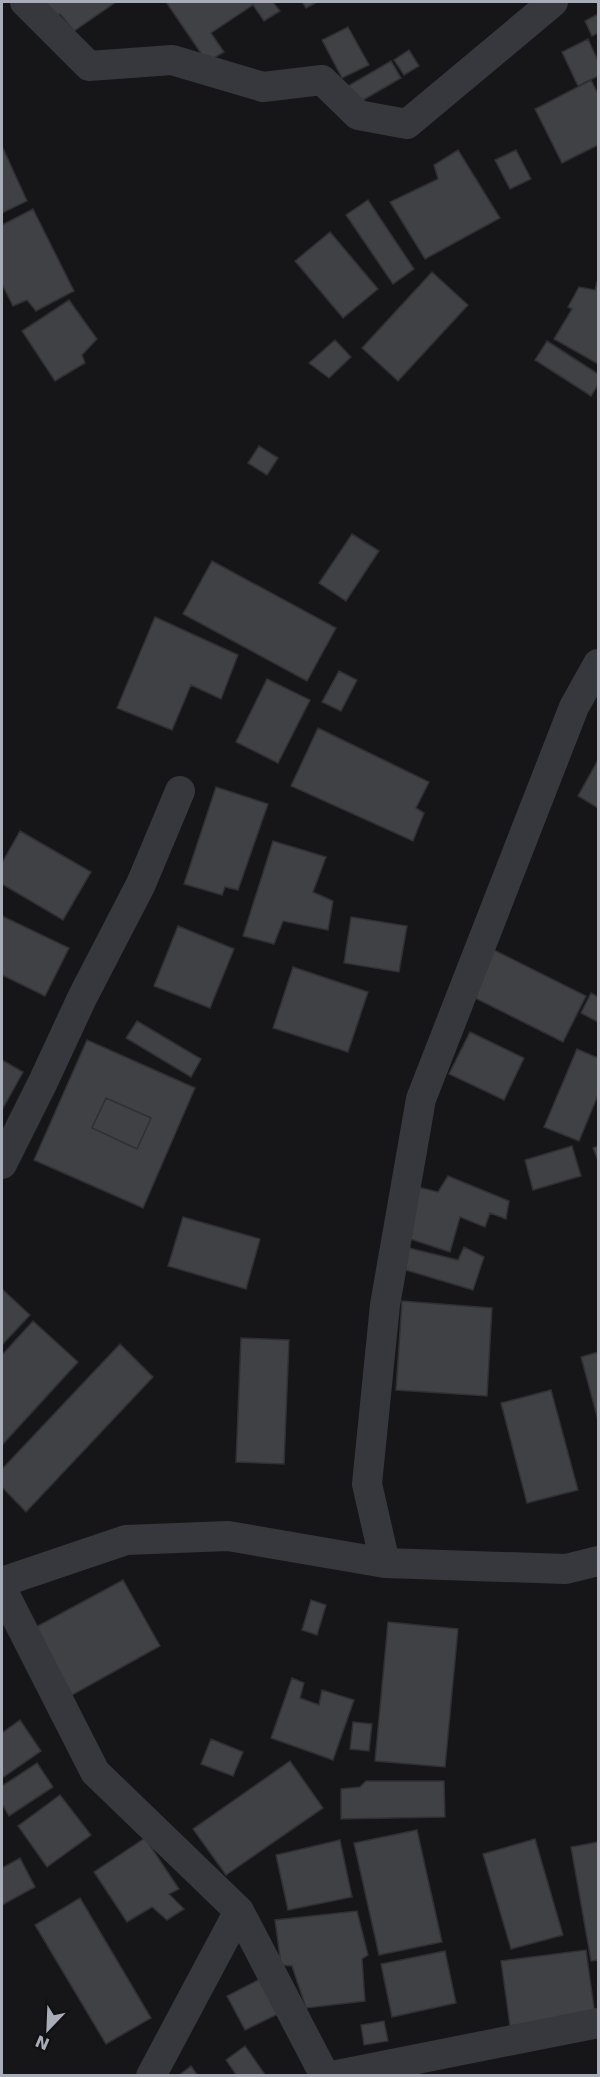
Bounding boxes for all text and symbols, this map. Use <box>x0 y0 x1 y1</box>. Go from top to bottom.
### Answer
north arrow <box>18 1999 78 2059</box>
text: N <box>32 2031 52 2054</box>

